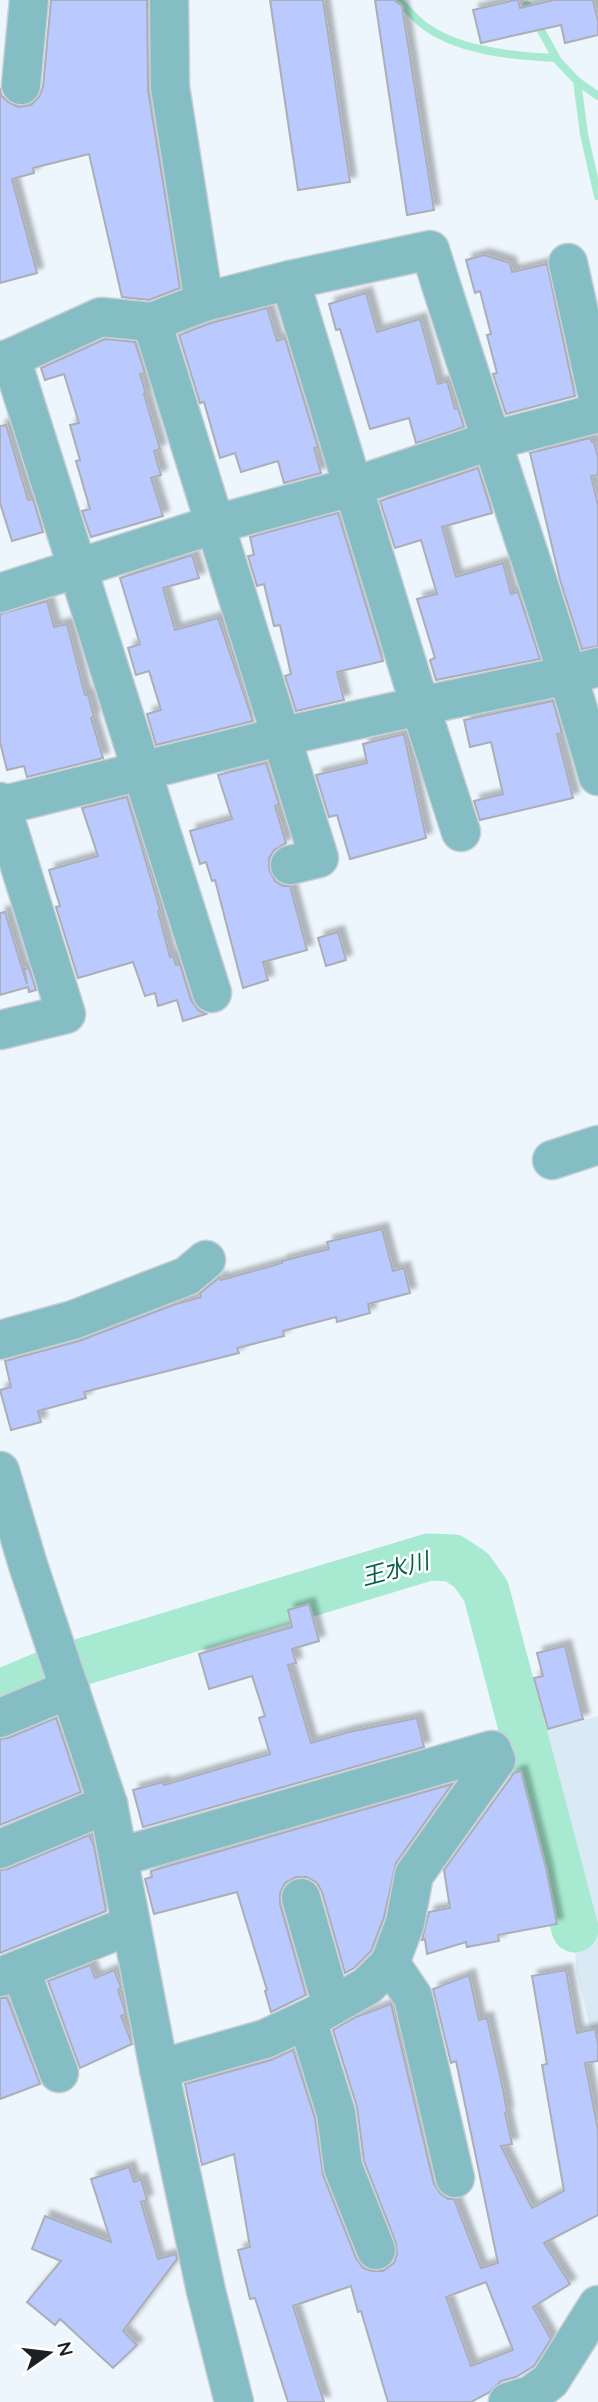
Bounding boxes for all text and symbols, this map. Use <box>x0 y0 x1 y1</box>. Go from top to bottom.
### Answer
water label: 王水川 <box>358 1545 435 1591</box>
north arrow <box>14 2318 84 2388</box>
text: N <box>52 2339 79 2359</box>

